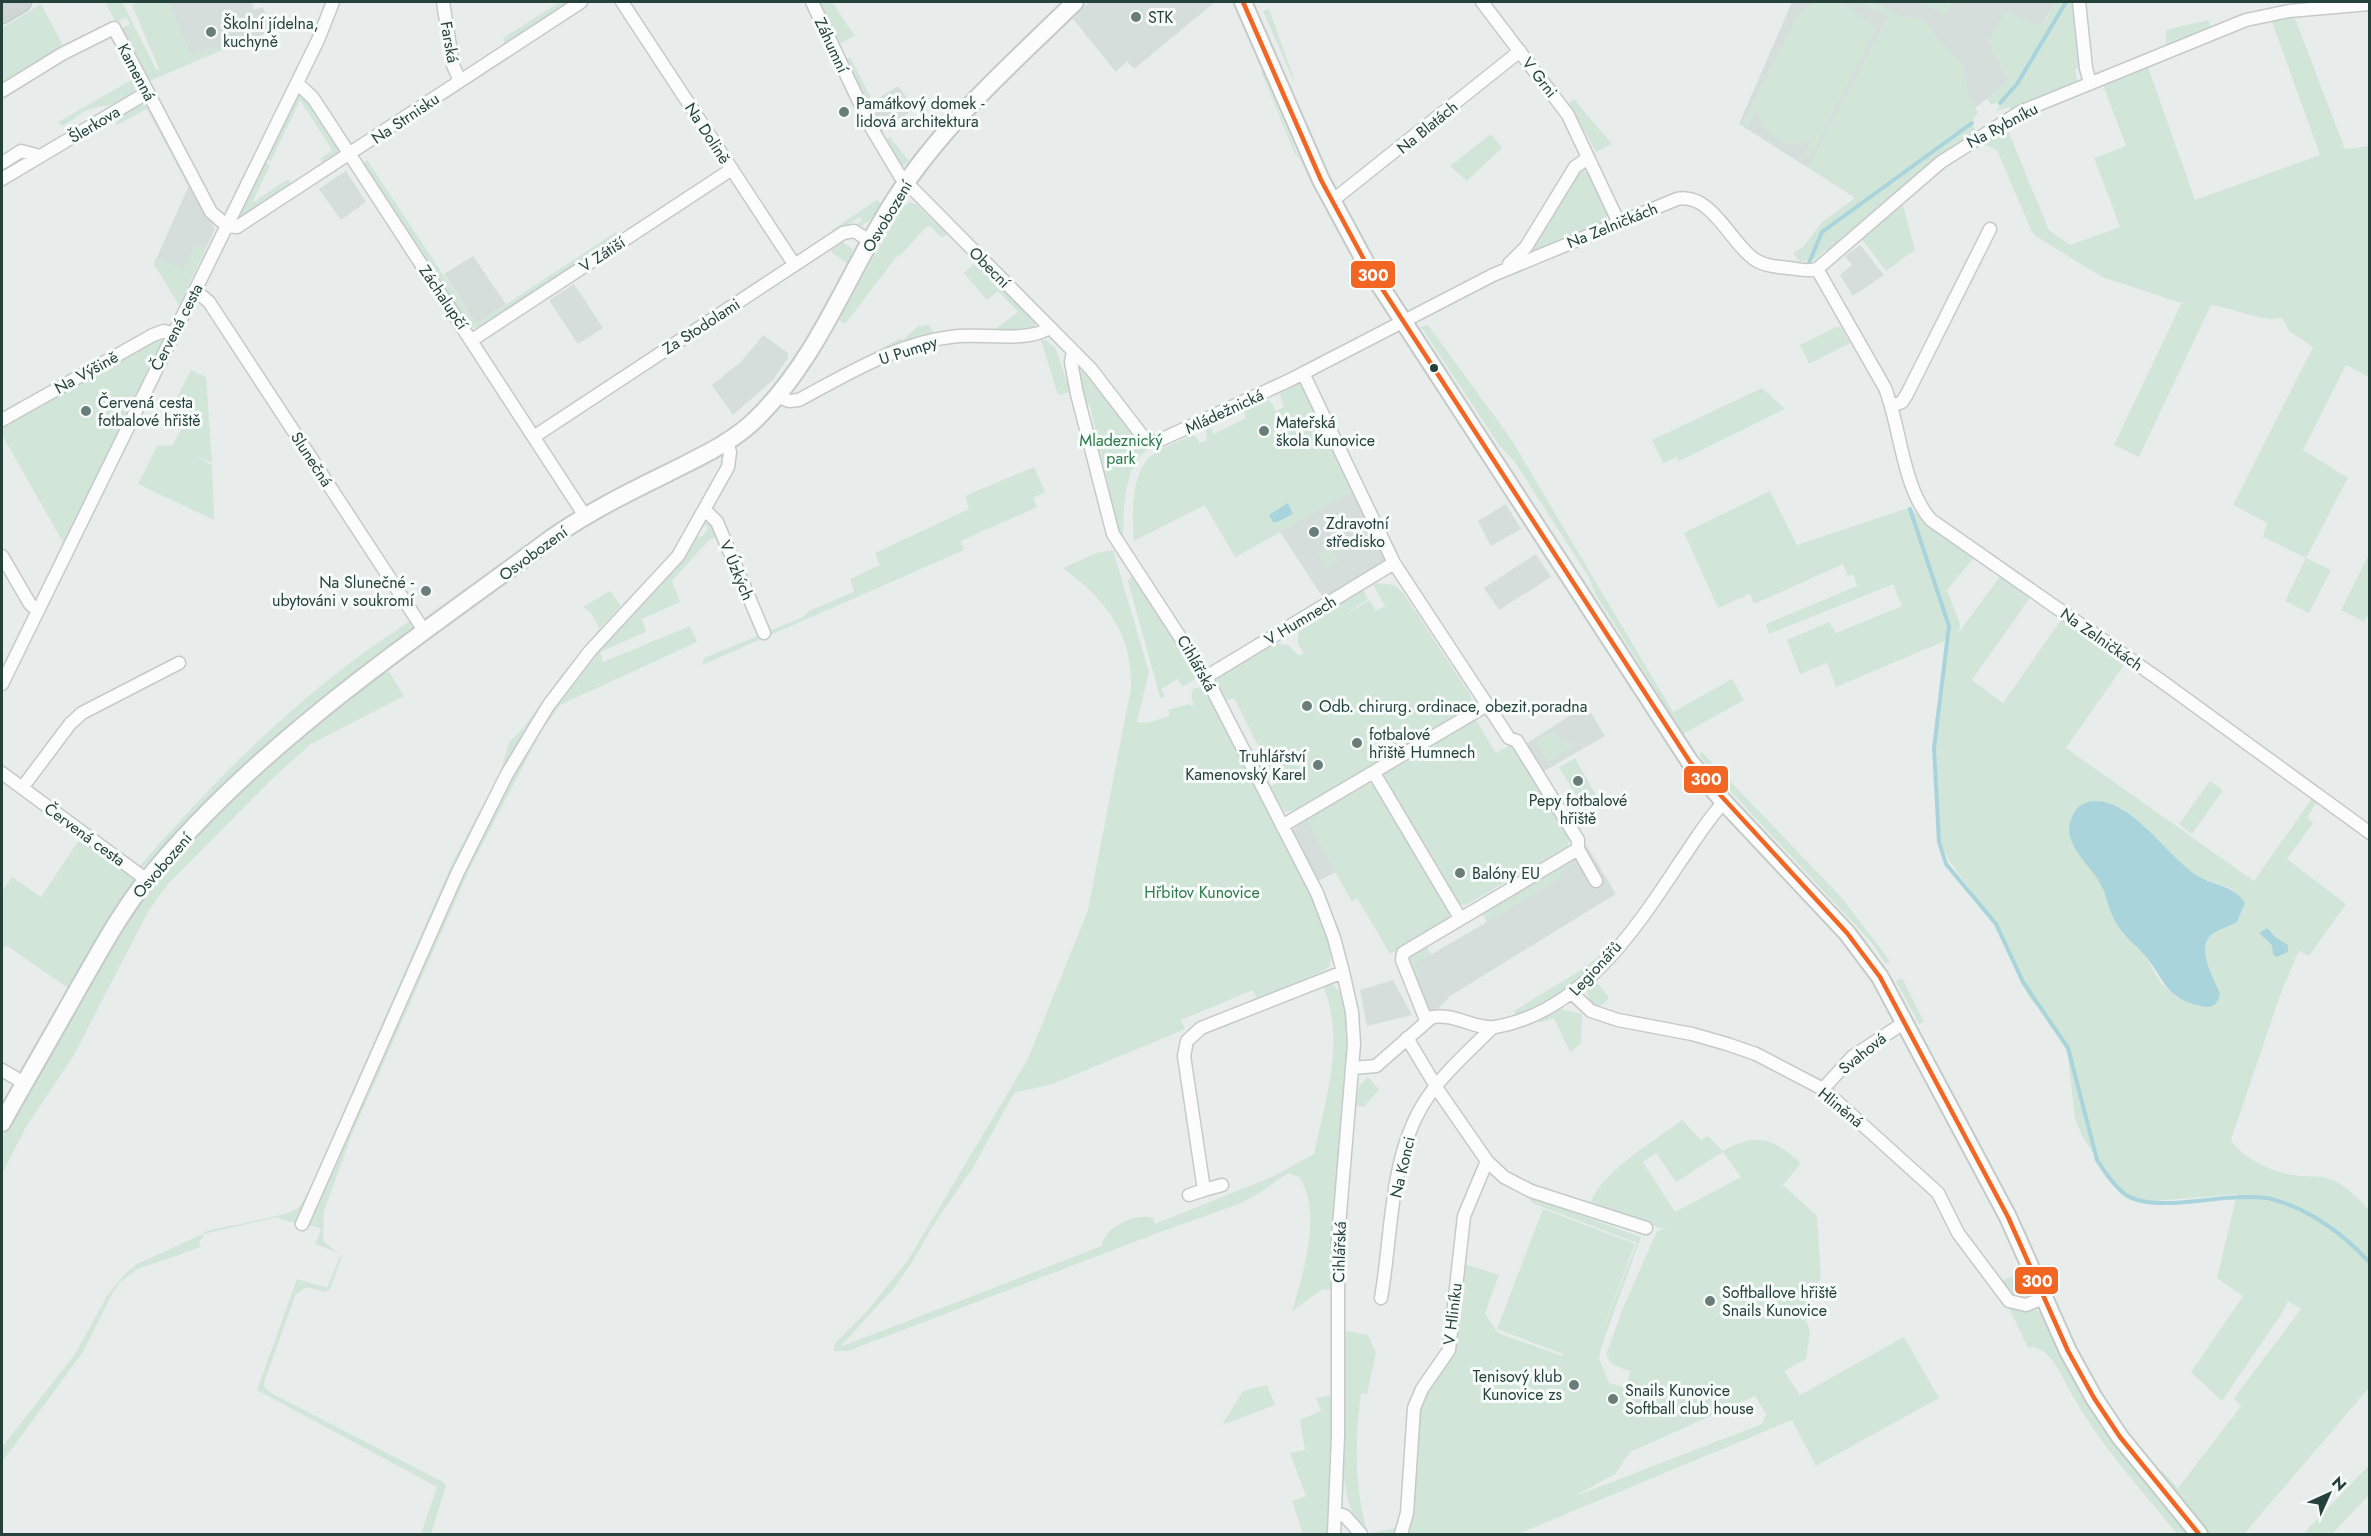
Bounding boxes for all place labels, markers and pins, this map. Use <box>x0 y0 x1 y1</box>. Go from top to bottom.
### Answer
place label: STK <box>1148 6 1173 29</box>
marker: STK <box>1129 10 1143 24</box>
place label: Školní jídelna, kuchyně <box>223 12 319 53</box>
marker: Školní jídelna, kuchyně <box>204 25 218 39</box>
place label: Památkový domek - lidová architektura <box>856 92 985 133</box>
marker: Památkový domek - lidová architektura <box>837 105 851 119</box>
unlabelled marker <box>1428 362 1440 374</box>
place label: Červená cesta fotbalové hřiště <box>98 391 201 432</box>
marker: Červená cesta fotbalové hřiště <box>79 404 93 418</box>
place label: Mateřská škola Kunovice <box>1276 411 1375 452</box>
marker: Mateřská škola Kunovice <box>1257 424 1271 438</box>
place label: Zdravotní středisko <box>1326 512 1390 553</box>
marker: Zdravotní středisko <box>1307 525 1321 539</box>
place label: Na Slunečné - ubytováni v soukromí <box>272 571 415 612</box>
marker: Na Slunečné - ubytováni v soukromí <box>419 584 433 598</box>
place label: Odb. chirurg. ordinace, obezit.poradna <box>1319 695 1587 718</box>
marker: Odb. chirurg. ordinace, obezit.poradna <box>1300 699 1314 713</box>
place label: fotbalové hřiště Humnech <box>1369 723 1475 764</box>
marker: fotbalové hřiště Humnech <box>1350 736 1364 750</box>
place label: Truhlářství Kamenovský Karel <box>1185 745 1307 786</box>
marker: Truhlářství Kamenovský Karel <box>1311 758 1325 772</box>
marker: Pepy fotbalové hřiště <box>1571 774 1585 788</box>
place label: Pepy fotbalové hřiště <box>1529 789 1627 830</box>
place label: Balóny EU <box>1472 862 1540 885</box>
marker: Balóny EU <box>1453 866 1467 880</box>
place label: Softballove hřiště Snails Kunovice <box>1722 1281 1837 1322</box>
marker: Softballove hřiště Snails Kunovice <box>1703 1294 1717 1308</box>
place label: Tenisový klub Kunovice zs <box>1473 1365 1562 1406</box>
marker: Tenisový klub Kunovice zs <box>1567 1378 1581 1392</box>
place label: Snails Kunovice Softball club house <box>1625 1379 1754 1420</box>
marker: Snails Kunovice Softball club house <box>1606 1392 1620 1406</box>

